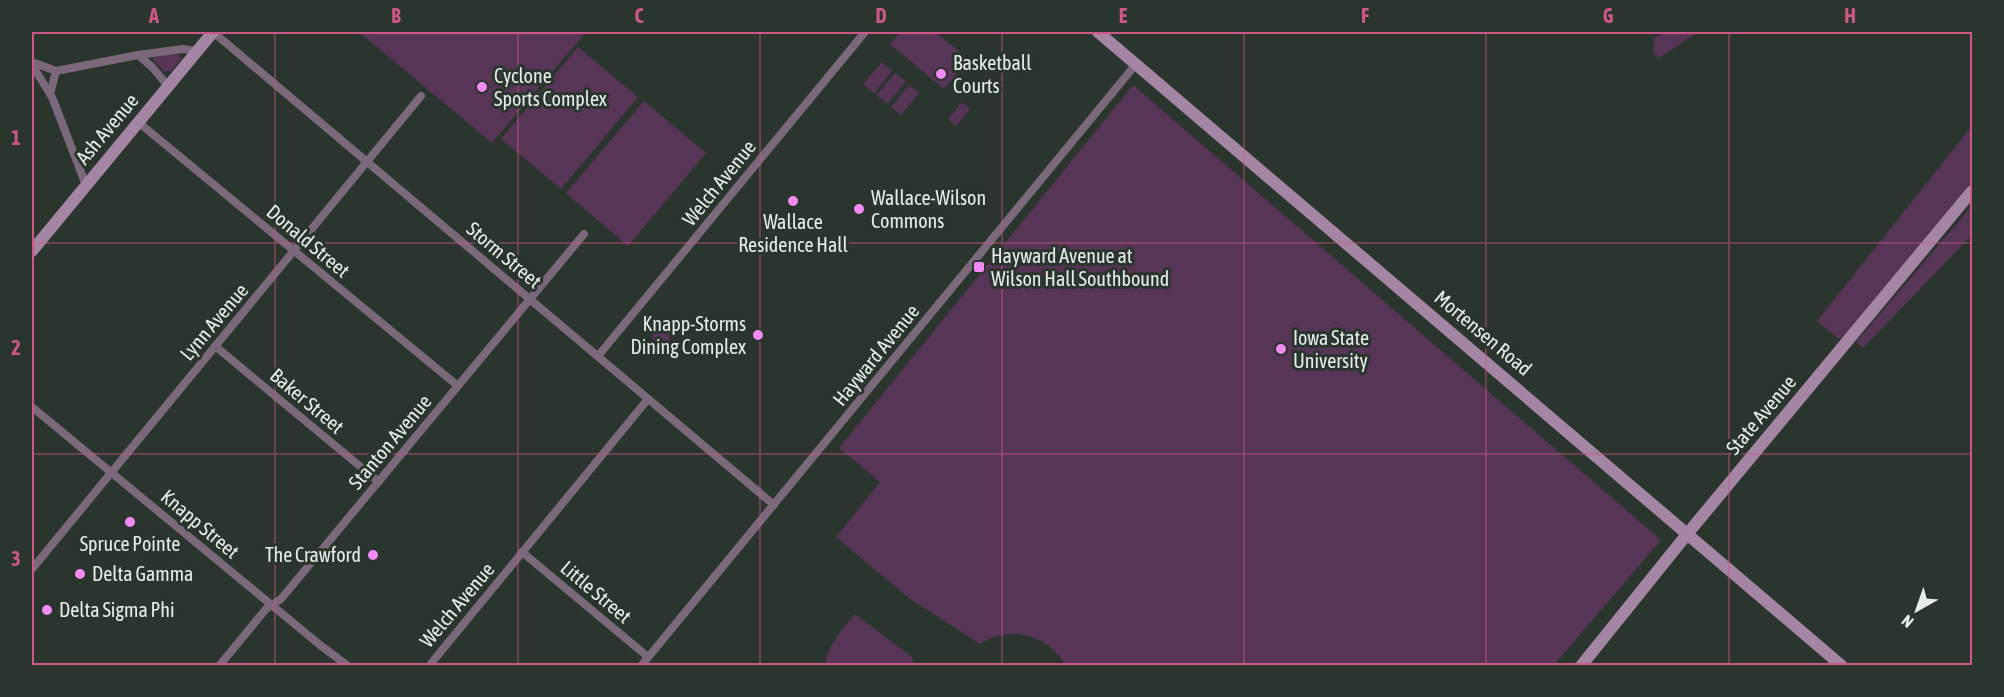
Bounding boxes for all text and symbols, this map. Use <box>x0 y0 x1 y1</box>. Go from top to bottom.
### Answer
text: A <box>148 4 159 27</box>
text: B <box>391 4 401 27</box>
text: C <box>635 4 644 27</box>
text: D <box>875 4 887 27</box>
text: E <box>1119 4 1128 27</box>
text: F <box>1361 4 1369 27</box>
text: G <box>1603 4 1614 27</box>
text: H <box>1844 4 1856 27</box>
place label: Basketball Courts <box>953 51 1032 97</box>
place label: Cyclone Sports Complex <box>494 64 607 110</box>
marker: Basketball Courts <box>934 67 948 81</box>
marker: Cyclone Sports Complex <box>475 80 489 94</box>
street label: Ash Avenue <box>71 89 143 169</box>
text: 1 <box>11 126 21 149</box>
street label: Welch Avenue <box>677 135 760 230</box>
place label: Wallace-Wilson Commons <box>871 186 986 232</box>
marker: Wallace Residence Hall <box>786 194 800 208</box>
street label: Donald Street <box>262 199 355 282</box>
marker: Wallace-Wilson Commons <box>852 202 866 216</box>
place label: Wallace Residence Hall <box>738 210 849 256</box>
street label: Storm Street <box>462 217 546 293</box>
place label: Hayward Avenue at Wilson Hall Southbound <box>991 244 1169 290</box>
marker: Hayward Avenue at Wilson Hall Southbound <box>972 260 986 274</box>
street label: Lynn Avenue <box>175 279 252 365</box>
street label: Mortensen Road <box>1430 285 1537 380</box>
street label: Hayward Avenue <box>828 299 923 410</box>
place label: Knapp-Storms Dining Complex <box>631 312 746 358</box>
place label: Iowa State University <box>1293 326 1369 372</box>
marker: Knapp-Storms Dining Complex <box>751 328 765 342</box>
text: 2 <box>11 336 21 359</box>
marker: Iowa State University <box>1274 342 1288 356</box>
street label: Baker Street <box>266 363 349 438</box>
street label: State Avenue <box>1721 370 1800 459</box>
street label: Stanton Avenue <box>344 390 436 493</box>
street label: Knapp Street <box>157 484 244 563</box>
marker: Spruce Pointe <box>123 515 137 529</box>
place label: Spruce Pointe <box>80 532 180 555</box>
place label: The Crawford <box>265 543 361 566</box>
text: 3 <box>11 547 21 570</box>
marker: The Crawford <box>366 548 380 562</box>
street label: Little Street <box>556 556 636 628</box>
street label: Welch Avenue <box>415 558 499 652</box>
place label: Delta Gamma <box>92 562 193 585</box>
marker: Delta Gamma <box>73 567 87 581</box>
north arrow <box>1887 580 1947 640</box>
place label: Delta Sigma Phi <box>59 598 175 621</box>
marker: Delta Sigma Phi <box>40 603 54 617</box>
text: N <box>1898 612 1917 631</box>

